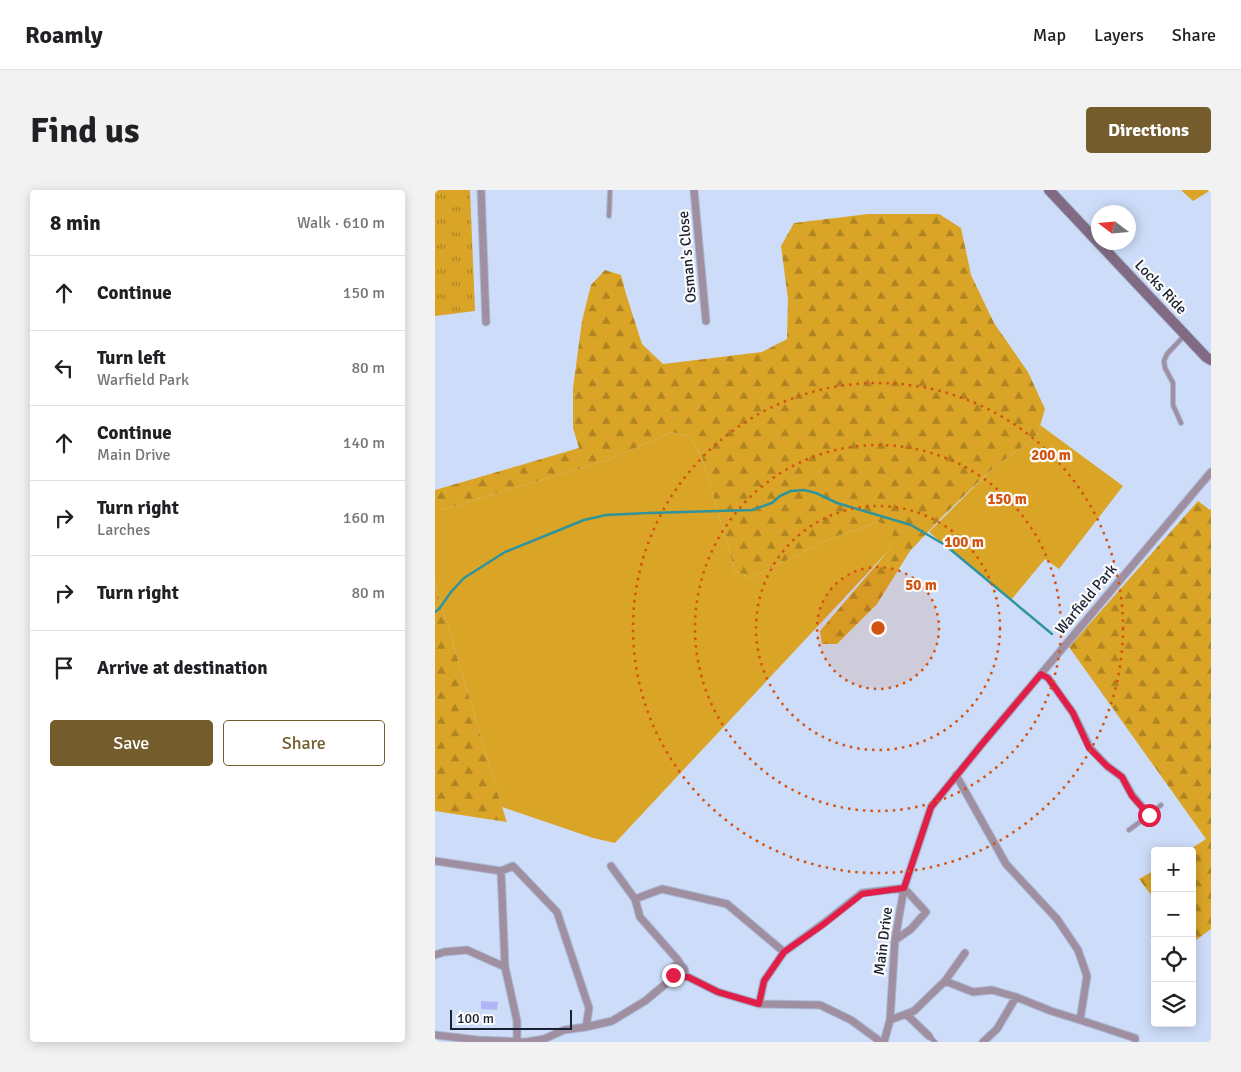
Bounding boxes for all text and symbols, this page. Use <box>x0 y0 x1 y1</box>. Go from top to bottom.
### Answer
text: Roamly <box>25 20 103 50</box>
text: Map <box>1033 24 1066 46</box>
text: Layers <box>1094 24 1144 46</box>
text: Share <box>1172 24 1216 46</box>
button: Directions <box>1086 107 1211 153</box>
text: Find us <box>30 109 140 152</box>
north arrow <box>1091 205 1136 250</box>
text: 8 min <box>50 210 101 236</box>
street label: Osman's Close <box>674 210 700 304</box>
text: Walk · 610 m <box>297 213 385 233</box>
street label: Locks Ride <box>1131 256 1191 318</box>
icon: ahead <box>50 279 78 307</box>
text: Continue <box>97 281 172 305</box>
text: 150 m <box>343 283 385 303</box>
text: Turn left <box>97 346 166 370</box>
icon: left <box>50 354 78 382</box>
text: 80 m <box>351 358 385 378</box>
text: Warfield Park <box>97 370 189 390</box>
text: Continue <box>97 421 172 445</box>
icon: ahead <box>50 429 78 457</box>
text: 140 m <box>343 433 385 453</box>
text: Main Drive <box>97 445 170 465</box>
text: 200 m <box>1031 446 1071 464</box>
text: 150 m <box>987 490 1027 508</box>
text: Turn right <box>97 496 179 520</box>
icon: right <box>50 504 78 532</box>
text: 160 m <box>343 508 385 528</box>
text: Larches <box>97 520 150 540</box>
text: 100 m <box>944 533 984 551</box>
street label: Warfield Park <box>1051 560 1121 638</box>
text: 50 m <box>905 576 937 594</box>
icon: right <box>50 579 78 607</box>
text: Turn right <box>97 581 179 605</box>
text: 80 m <box>351 583 385 603</box>
centre of rings <box>869 619 887 637</box>
icon: arrive <box>50 654 78 682</box>
text: Arrive at destination <box>97 656 268 680</box>
button: Save <box>50 720 213 766</box>
button: Share <box>223 720 385 766</box>
route start <box>1138 804 1161 827</box>
map controls <box>1151 847 1196 1027</box>
button: + <box>1151 847 1196 892</box>
button: − <box>1151 892 1196 937</box>
street label: Main Drive <box>870 906 896 976</box>
button: locate <box>1151 937 1196 982</box>
route end <box>662 964 685 987</box>
button: layers <box>1151 982 1196 1027</box>
scale bar <box>450 1007 573 1030</box>
text: 100 m <box>457 1010 494 1027</box>

